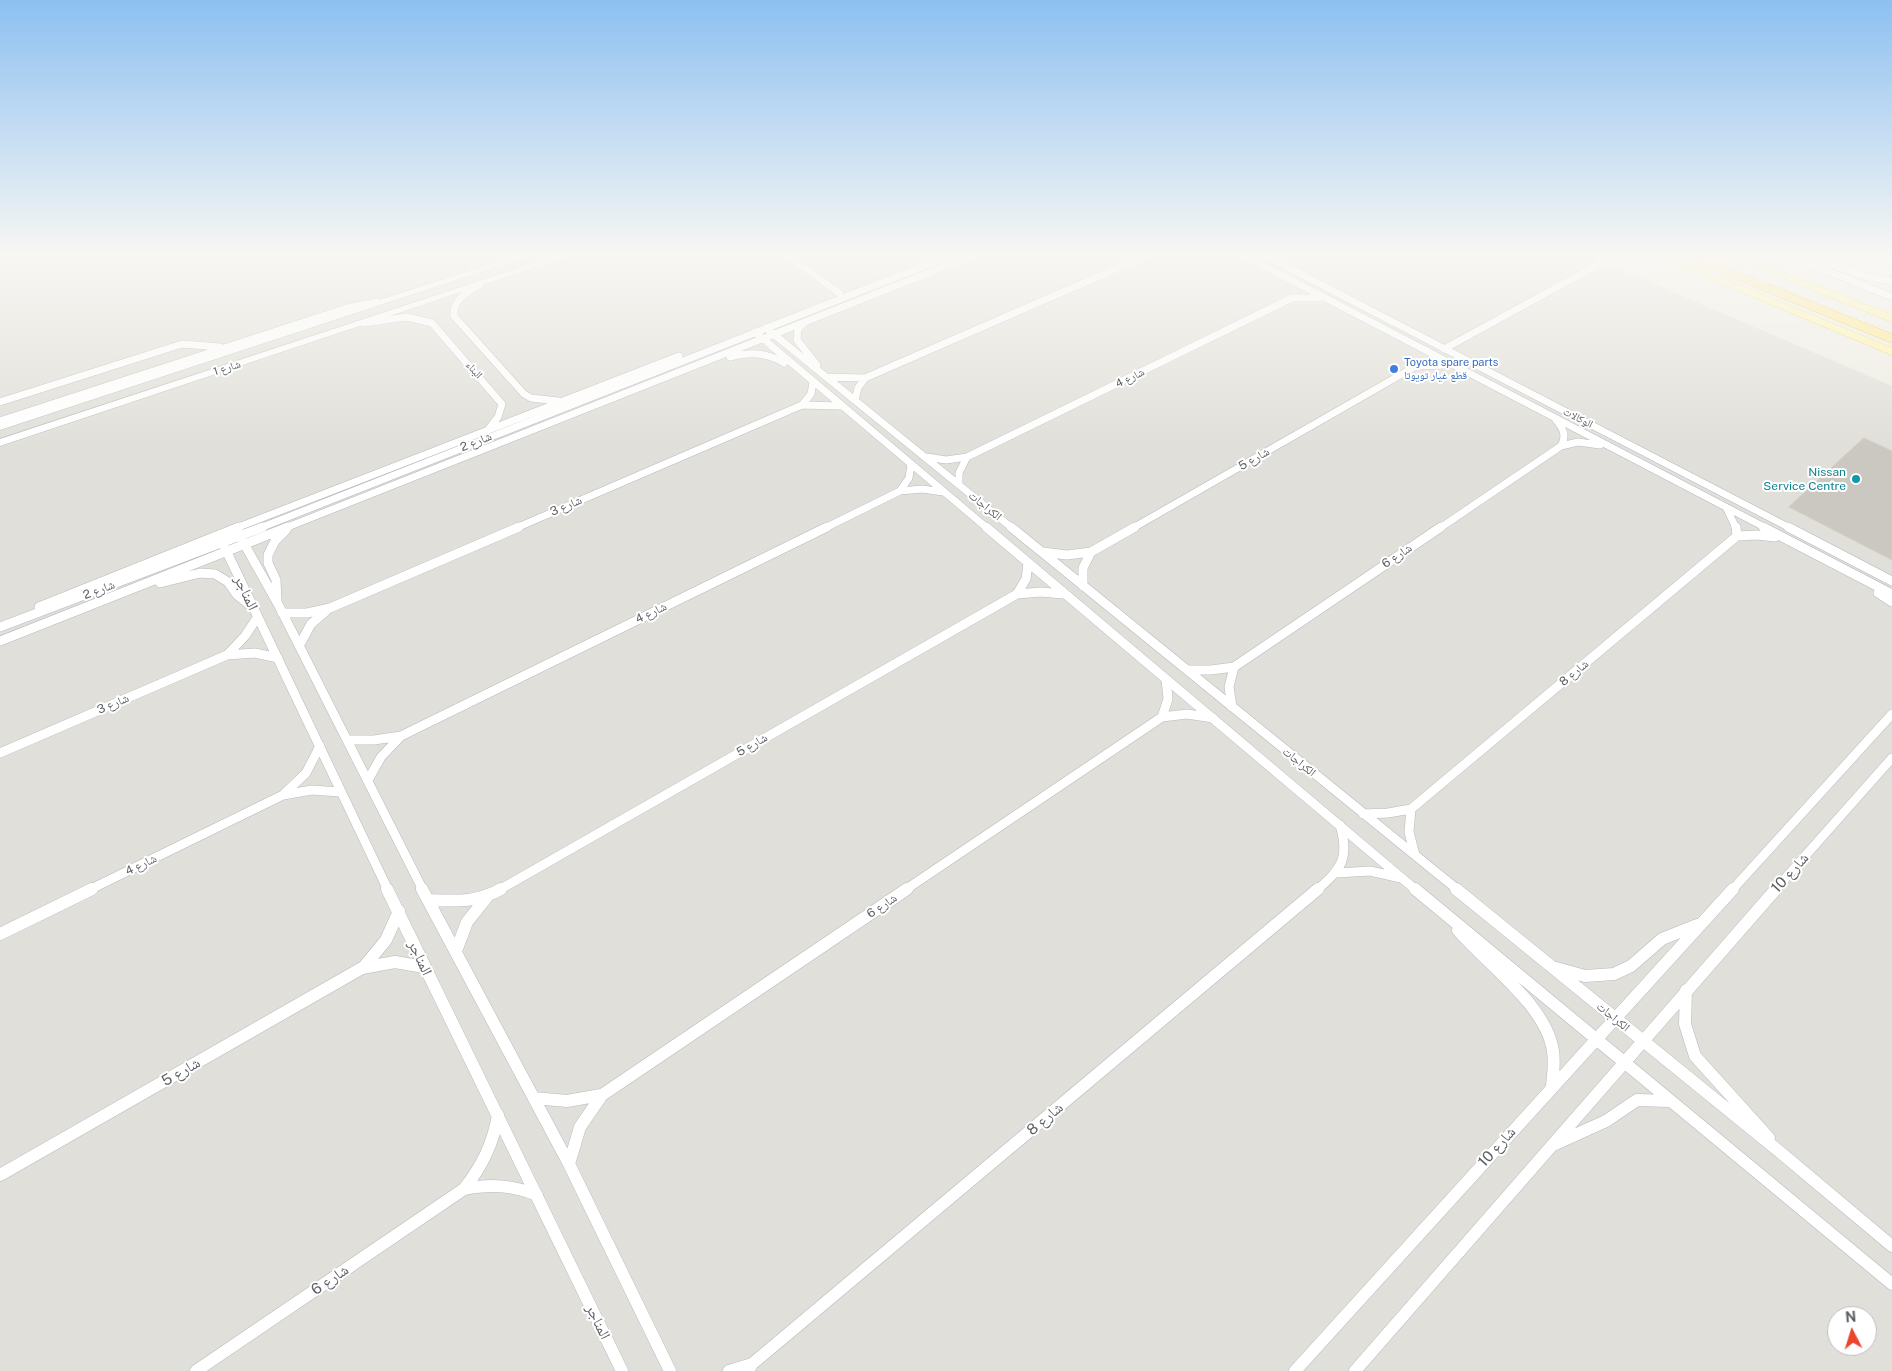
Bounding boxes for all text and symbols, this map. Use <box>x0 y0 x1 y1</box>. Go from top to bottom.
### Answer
place label: Toyota spare parts قطع غيار تويوتا <box>1404 356 1498 382</box>
street label: شارع 1 <box>212 357 242 379</box>
street label: البناء <box>463 359 485 381</box>
marker: Toyota spare parts قطع غيار تويوتا <box>1388 363 1400 375</box>
street label: شارع 4 <box>1113 365 1147 391</box>
street label: الوكالات <box>1561 405 1595 431</box>
street label: شارع 2 <box>458 429 494 455</box>
street label: شارع 5 <box>1236 444 1272 474</box>
place label: Nissan Service Centre <box>1763 465 1846 493</box>
marker: Nissan Service Centre <box>1850 473 1862 485</box>
street label: الكراجات <box>965 488 1005 524</box>
street label: شارع 3 <box>548 493 584 519</box>
street label: شارع 6 <box>1379 541 1415 571</box>
street label: المناجر <box>230 573 262 613</box>
street label: شارع 2 <box>81 577 117 603</box>
street label: شارع 4 <box>633 599 669 627</box>
street label: شارع 8 <box>1557 657 1591 689</box>
street label: شارع 3 <box>95 691 131 717</box>
street label: شارع 5 <box>734 730 770 760</box>
street label: الكراجات <box>1279 744 1319 780</box>
street label: شارع 10 <box>1767 849 1813 897</box>
street label: شارع 4 <box>123 851 159 879</box>
street label: شارع 6 <box>864 891 900 921</box>
street label: المناجر <box>404 938 436 978</box>
street label: الكراجات <box>1593 999 1633 1035</box>
street label: شارع 5 <box>158 1054 204 1090</box>
street label: شارع 8 <box>1023 1099 1067 1139</box>
street label: شارع 10 <box>1474 1123 1520 1171</box>
street label: شارع 6 <box>308 1261 352 1299</box>
street label: المناجر <box>582 1302 614 1342</box>
north arrow <box>1827 1306 1877 1356</box>
text: N <box>1845 1309 1857 1326</box>

